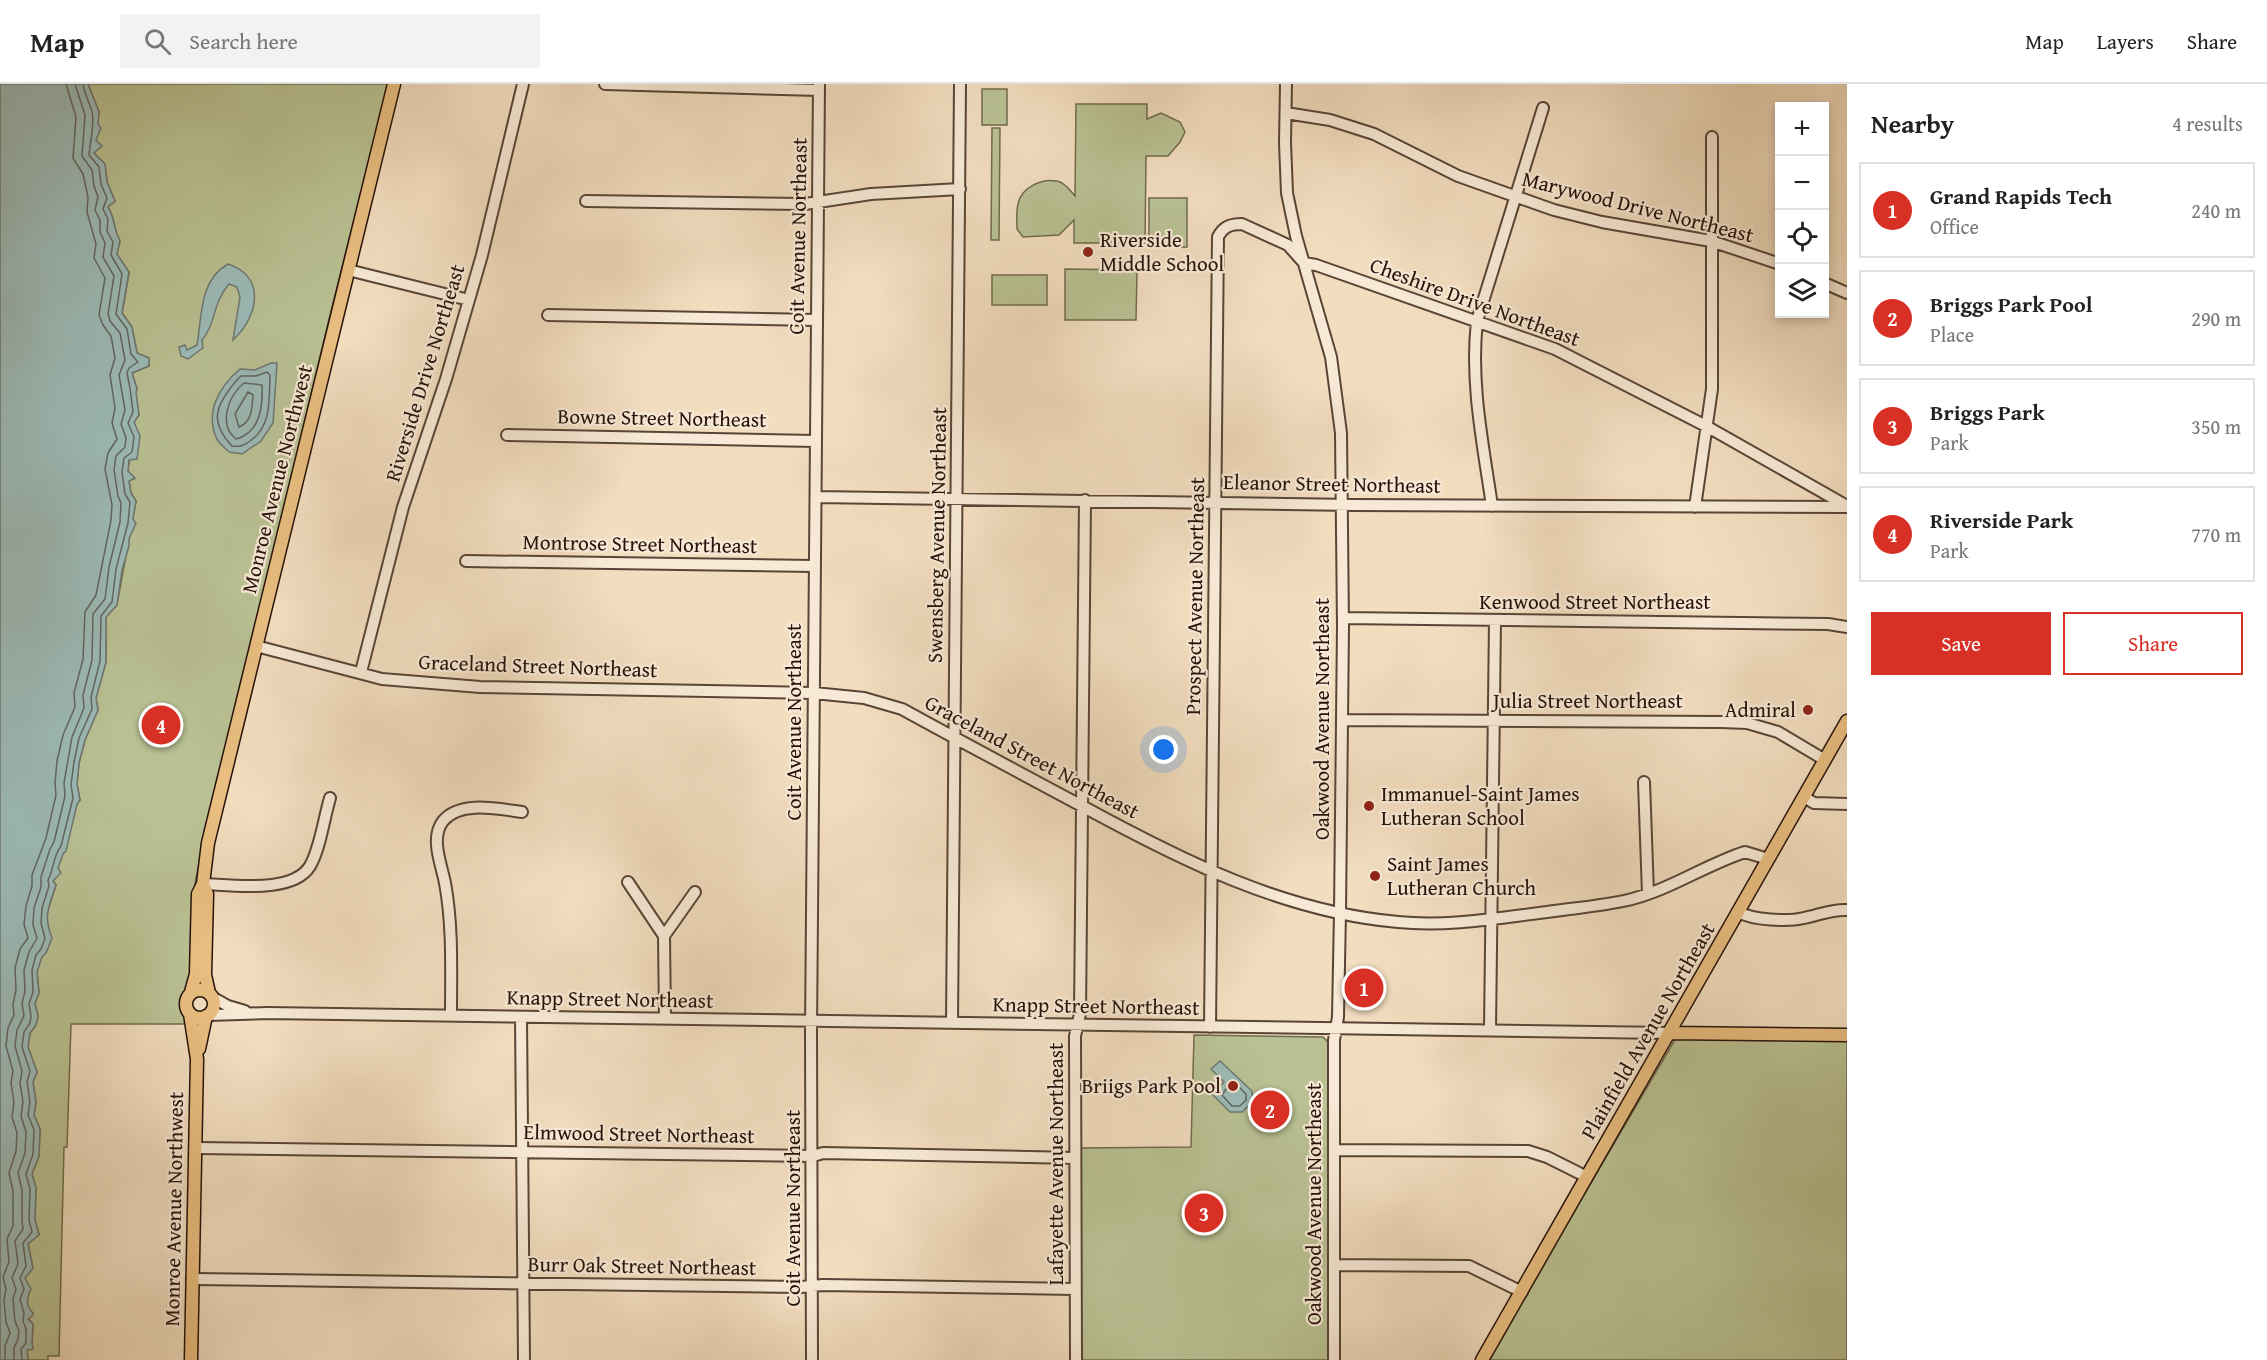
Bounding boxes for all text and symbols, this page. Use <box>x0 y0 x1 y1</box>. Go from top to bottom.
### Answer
search box <box>120 14 540 68</box>
text: Map <box>30 21 84 62</box>
icon: search <box>141 25 174 58</box>
text: Search here <box>189 25 298 57</box>
text: Map <box>2025 26 2064 57</box>
text: Layers <box>2097 26 2154 57</box>
text: Share <box>2187 26 2237 57</box>
map controls <box>1775 102 1829 318</box>
button: + <box>1775 102 1829 156</box>
text: Nearby <box>1871 104 1954 143</box>
text: 4 results <box>2172 109 2243 138</box>
street label: Coit Avenue Northeast <box>780 137 815 335</box>
button: − <box>1775 156 1829 210</box>
street label: Marywood Drive Northeast <box>1519 163 1758 250</box>
text: Grand Rapids Tech <box>1930 180 2112 212</box>
text: 1 <box>1887 196 1898 225</box>
text: 240 m <box>2191 196 2241 225</box>
button: locate <box>1775 210 1829 264</box>
text: Office <box>1930 212 1979 241</box>
place label: Riverside Middle School <box>1100 224 1224 279</box>
marker: Riverside Middle School <box>1081 245 1095 259</box>
street label: Cheshire Drive Northeast <box>1366 249 1585 354</box>
street label: Riverside Drive Northeast <box>377 260 473 485</box>
button: layers <box>1775 264 1829 318</box>
text: Briggs Park Pool <box>1930 288 2093 320</box>
text: 2 <box>1887 304 1898 333</box>
text: 290 m <box>2191 304 2241 333</box>
text: Place <box>1930 320 1974 349</box>
street label: Monroe Avenue Northwest <box>233 361 320 597</box>
text: Briggs Park <box>1930 396 2045 428</box>
street label: Bowne Street Northeast <box>557 400 767 435</box>
street label: Swensberg Avenue Northeast <box>919 406 954 663</box>
text: 3 <box>1887 412 1898 441</box>
text: 350 m <box>2191 412 2241 441</box>
text: Park <box>1930 428 1969 457</box>
street label: Eleanor Street Northeast <box>1223 466 1442 501</box>
street label: Prospect Avenue Northeast <box>1177 476 1212 715</box>
text: Riverside Park <box>1930 504 2073 536</box>
text: 4 <box>1887 520 1898 549</box>
text: 770 m <box>2191 520 2241 549</box>
street label: Montrose Street Northeast <box>522 526 758 561</box>
text: Park <box>1930 536 1969 565</box>
street label: Kenwood Street Northeast <box>1479 586 1711 617</box>
street label: Oakwood Avenue Northeast <box>1306 597 1337 840</box>
button: Save <box>1871 612 2051 675</box>
button: Share <box>2063 612 2243 675</box>
street label: Coit Avenue Northeast <box>778 623 809 821</box>
street label: Graceland Street Northeast <box>418 646 659 685</box>
street label: Julia Street Northeast <box>1490 685 1684 716</box>
street label: Graceland Street Northeast <box>919 687 1146 827</box>
place label: Admiral <box>1725 694 1796 725</box>
pin: 4 <box>142 702 180 748</box>
marker: Admiral <box>1801 703 1815 717</box>
your location <box>1149 735 1178 764</box>
place label: Immanuel-Saint James Lutheran School <box>1381 778 1580 833</box>
marker: Immanuel-Saint James Lutheran School <box>1362 799 1376 813</box>
place label: Saint James Lutheran Church <box>1387 848 1536 903</box>
marker: Saint James Lutheran Church <box>1368 869 1382 883</box>
street label: Plainfield Avenue Northeast <box>1573 916 1723 1145</box>
pin: 1 <box>1344 966 1384 1010</box>
street label: Knapp Street Northeast <box>506 981 714 1016</box>
street label: Knapp Street Northeast <box>992 988 1200 1023</box>
street label: Lafayette Avenue Northeast <box>1040 1042 1071 1286</box>
place label: Briigs Park Pool <box>1081 1070 1221 1101</box>
marker: Briigs Park Pool <box>1226 1079 1240 1093</box>
street label: Oakwood Avenue Northeast <box>1298 1082 1329 1325</box>
pin: 2 <box>1250 1088 1290 1132</box>
street label: Monroe Avenue Northwest <box>156 1091 191 1327</box>
street label: Coit Avenue Northeast <box>777 1109 808 1307</box>
street label: Elmwood Street Northeast <box>523 1116 755 1151</box>
pin: 3 <box>1184 1190 1224 1236</box>
street label: Burr Oak Street Northeast <box>527 1248 757 1283</box>

